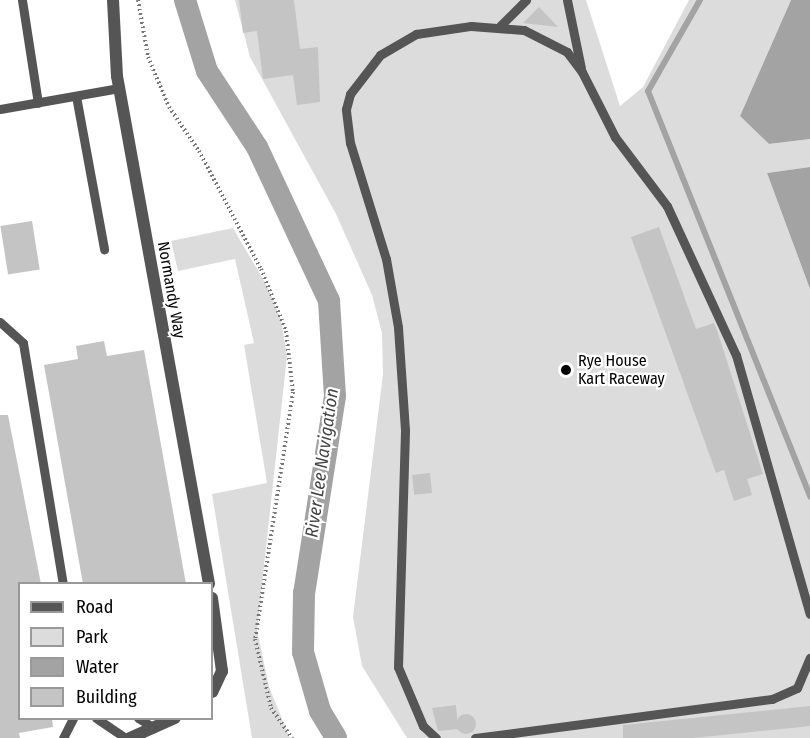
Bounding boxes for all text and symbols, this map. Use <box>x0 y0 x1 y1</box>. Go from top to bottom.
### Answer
street label: Normandy Way <box>153 240 189 340</box>
place label: Rye House Kart Raceway <box>578 351 665 389</box>
marker: Rye House Kart Raceway <box>559 363 573 377</box>
water label: River Lee Navigation <box>301 387 343 539</box>
legend <box>18 582 213 720</box>
text: Road <box>76 596 113 618</box>
text: Park <box>76 626 108 648</box>
text: Water <box>76 656 119 678</box>
text: Building <box>76 686 137 708</box>

